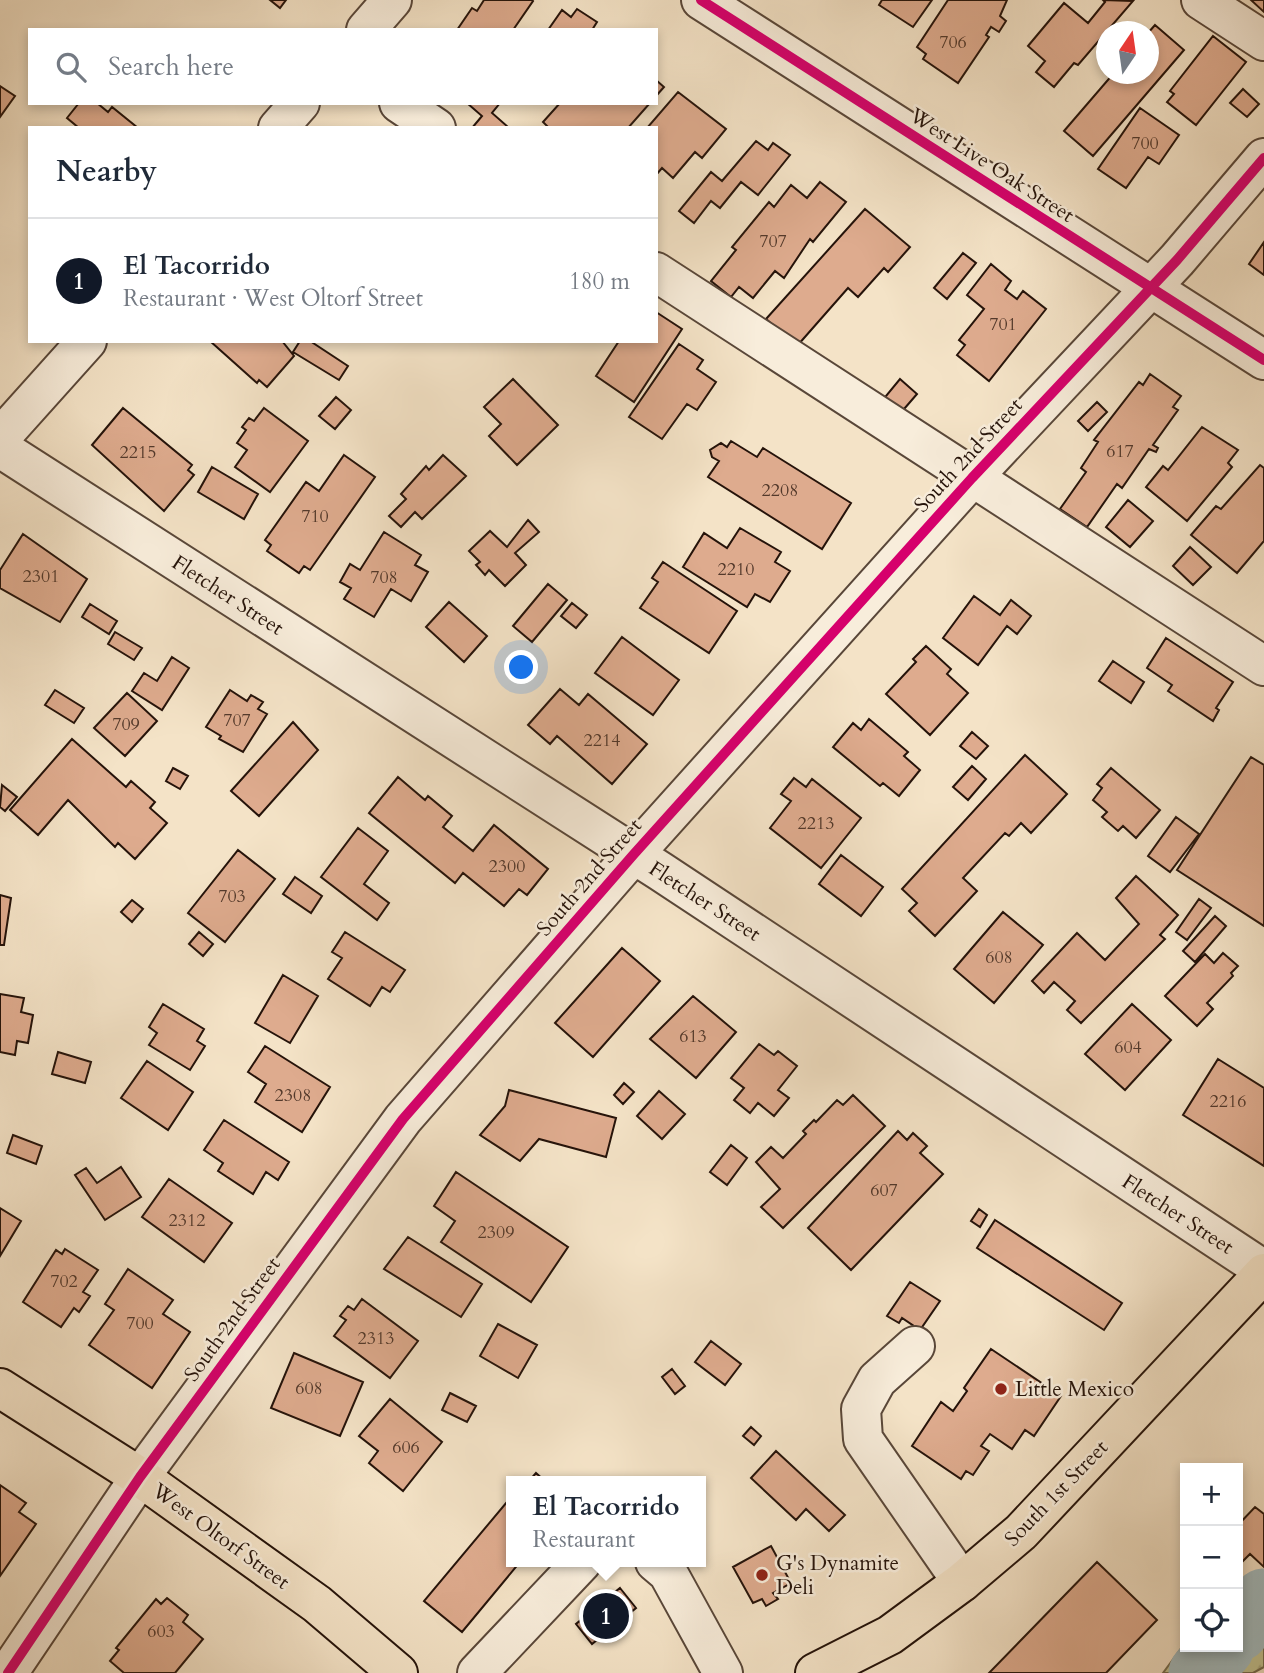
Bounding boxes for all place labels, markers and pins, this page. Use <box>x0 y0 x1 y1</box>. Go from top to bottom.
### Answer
place label: Little Mexico <box>1015 1375 1134 1404</box>
marker: Little Mexico <box>993 1381 1009 1397</box>
place label: G's Dynamite Deli <box>776 1549 899 1602</box>
marker: G's Dynamite Deli <box>754 1567 770 1583</box>
pin: 1 <box>583 1590 629 1642</box>

